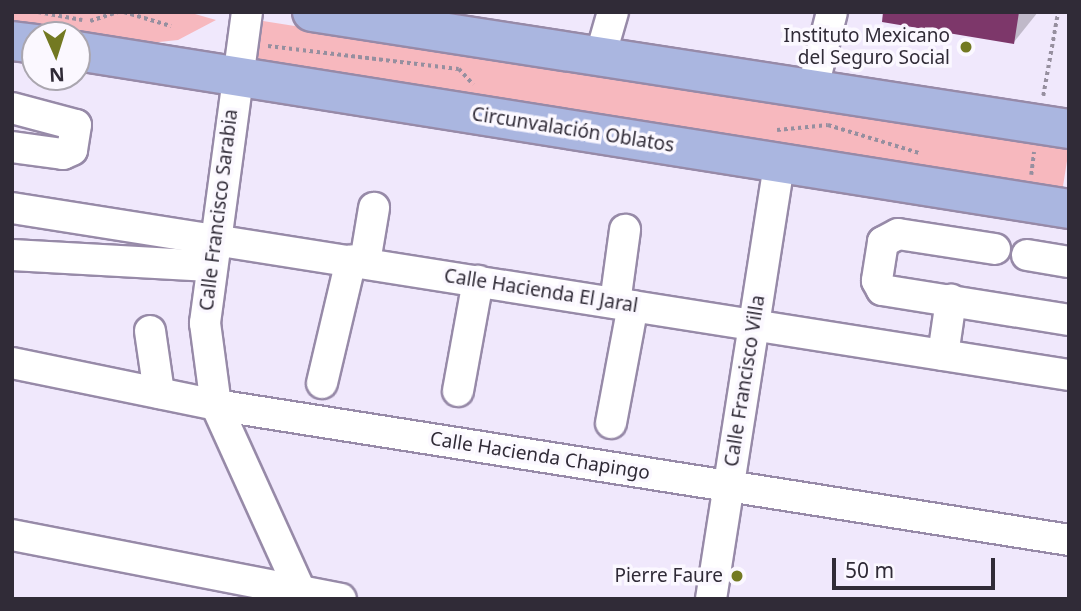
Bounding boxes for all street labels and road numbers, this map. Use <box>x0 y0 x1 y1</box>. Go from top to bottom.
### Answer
street label: Circunvalación Oblatos <box>470 103 676 157</box>
street label: Calle Francisco Sarabia <box>195 108 243 312</box>
street label: Calle Hacienda El Jaral <box>442 264 640 318</box>
street label: Calle Francisco Villa <box>720 294 770 468</box>
street label: Calle Hacienda Chapingo <box>428 427 652 485</box>

